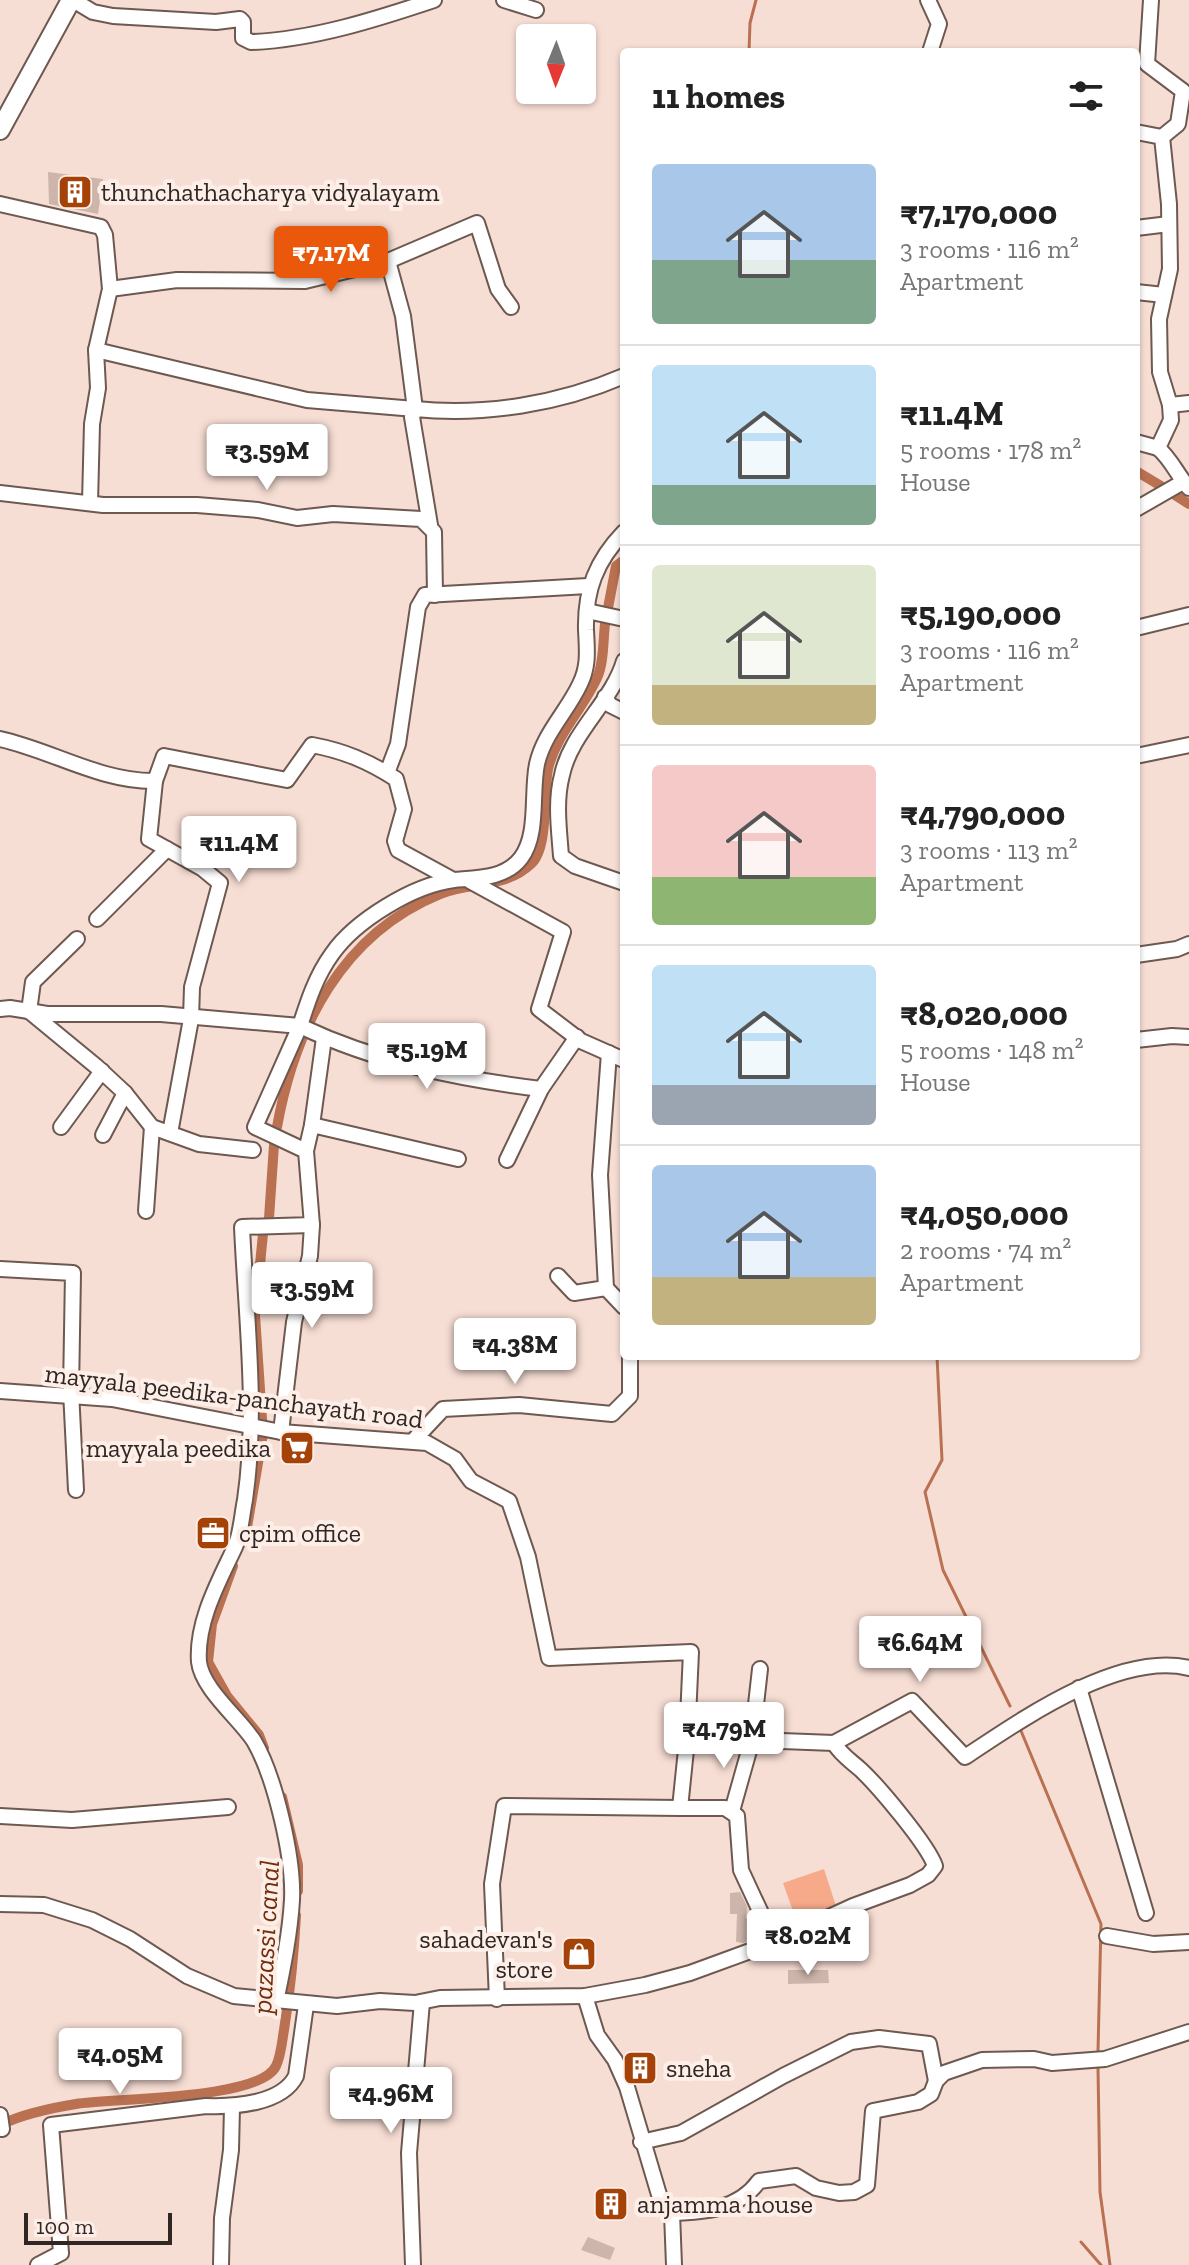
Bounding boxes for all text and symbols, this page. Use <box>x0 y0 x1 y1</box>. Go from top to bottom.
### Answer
north arrow <box>516 24 596 104</box>
map controls <box>516 24 596 104</box>
icon: filters <box>1064 74 1108 118</box>
text: 11 homes <box>652 76 785 117</box>
building icon: thunchathacharya vidyalayam <box>56 173 94 211</box>
place label: thunchathacharya vidyalayam <box>101 176 440 208</box>
text: ₹7,170,000 <box>900 192 1057 233</box>
icon: home <box>716 196 812 292</box>
pin: ₹7.17M <box>266 226 396 294</box>
text: 3 rooms · 116 m² <box>900 233 1079 265</box>
text: ₹7.17M <box>292 236 370 268</box>
text: Apartment <box>900 265 1023 297</box>
text: ₹11.4M <box>900 393 1004 434</box>
icon: home <box>716 397 812 493</box>
pin: ₹3.59M <box>202 424 332 492</box>
text: ₹3.59M <box>225 434 309 466</box>
text: 5 rooms · 178 m² <box>900 434 1081 466</box>
text: House <box>900 466 971 498</box>
text: ₹5,190,000 <box>900 593 1061 634</box>
icon: home <box>716 597 812 693</box>
text: 3 rooms · 116 m² <box>900 634 1079 666</box>
text: Apartment <box>900 666 1023 698</box>
text: ₹4,790,000 <box>900 793 1065 834</box>
icon: home <box>716 797 812 893</box>
pin: ₹11.4M <box>174 816 304 884</box>
text: ₹11.4M <box>199 826 279 858</box>
text: 3 rooms · 113 m² <box>900 834 1078 866</box>
text: Apartment <box>900 866 1023 898</box>
text: ₹8,020,000 <box>900 993 1068 1034</box>
icon: home <box>716 997 812 1093</box>
pin: ₹5.19M <box>362 1023 492 1091</box>
text: ₹5.19M <box>386 1033 468 1065</box>
text: 5 rooms · 148 m² <box>900 1034 1084 1066</box>
text: House <box>900 1066 971 1098</box>
text: ₹4,050,000 <box>900 1193 1068 1234</box>
icon: home <box>716 1197 812 1293</box>
text: 2 rooms · 74 m² <box>900 1234 1071 1266</box>
pin: ₹3.59M <box>247 1262 377 1330</box>
text: Apartment <box>900 1266 1023 1298</box>
text: ₹3.59M <box>270 1272 354 1304</box>
pin: ₹4.38M <box>450 1318 580 1386</box>
text: ₹4.38M <box>472 1328 558 1360</box>
street label: mayyala peedika-panchayath road <box>43 1357 425 1435</box>
supermarket icon: mayyala peedika <box>278 1429 316 1467</box>
place label: mayyala peedika <box>86 1432 271 1464</box>
office icon: cpim office <box>194 1514 232 1552</box>
place label: cpim office <box>239 1517 361 1549</box>
pin: ₹6.64M <box>855 1616 985 1684</box>
text: ₹6.64M <box>877 1626 963 1658</box>
pin: ₹4.79M <box>659 1702 789 1770</box>
text: ₹4.79M <box>682 1712 766 1744</box>
water label: pazassi canal <box>245 1859 286 2016</box>
pin: ₹8.02M <box>743 1909 873 1977</box>
text: ₹8.02M <box>765 1919 851 1951</box>
place label: sahadevan's store <box>419 1923 553 1985</box>
shop icon: sahadevan's store <box>560 1935 598 1973</box>
pin: ₹4.05M <box>55 2028 185 2096</box>
text: ₹4.05M <box>77 2038 163 2070</box>
building icon: sneha <box>621 2049 659 2087</box>
place label: sneha <box>666 2052 732 2084</box>
pin: ₹4.96M <box>326 2067 456 2135</box>
text: ₹4.96M <box>348 2077 434 2109</box>
building icon: anjamma house <box>592 2185 630 2223</box>
place label: anjamma house <box>637 2188 813 2220</box>
scale bar <box>24 2209 172 2245</box>
text: 100 m <box>36 2213 94 2240</box>

